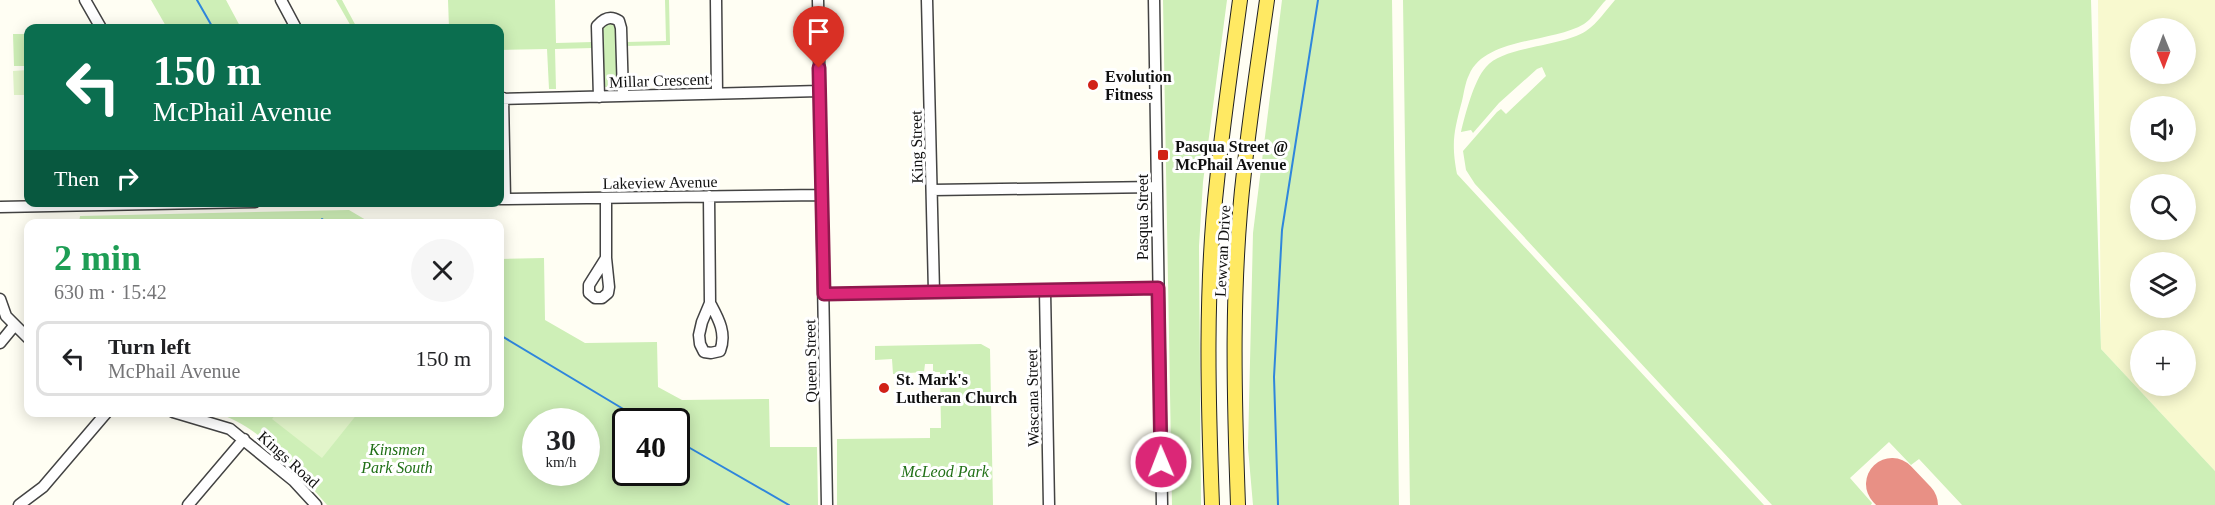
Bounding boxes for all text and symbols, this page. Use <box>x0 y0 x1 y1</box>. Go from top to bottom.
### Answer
pin <box>793 6 844 68</box>
icon: arrive <box>802 15 835 48</box>
north arrow <box>2130 18 2196 84</box>
map controls <box>2130 18 2196 396</box>
icon: left <box>54 48 132 126</box>
text: 150 m <box>153 48 262 94</box>
place label: Evolution Fitness <box>1105 68 1172 103</box>
street label: Millar Crescent <box>609 70 710 91</box>
marker: Evolution Fitness <box>1086 78 1100 92</box>
button: sound <box>2130 96 2196 162</box>
text: McPhail Avenue <box>153 97 332 127</box>
street label: King Street <box>907 110 927 184</box>
place label: Pasqua Street @ McPhail Avenue <box>1175 138 1288 173</box>
marker: Pasqua Street @ McPhail Avenue <box>1156 148 1170 162</box>
icon: right <box>111 162 144 195</box>
text: Then <box>54 166 99 191</box>
street label: Lakeview Avenue <box>602 173 718 192</box>
street label: Pasqua Street <box>1134 173 1152 260</box>
button: search <box>2130 174 2196 240</box>
street label: Lewvan Drive <box>1212 205 1233 297</box>
text: 2 min <box>54 238 141 278</box>
button: close <box>411 239 474 302</box>
button: layers <box>2130 252 2196 318</box>
text: 630 m · 15:42 <box>54 281 167 303</box>
street label: Queen Street <box>801 319 820 403</box>
button: + <box>2130 330 2196 396</box>
text: Turn left <box>108 334 191 359</box>
icon: left <box>57 342 90 375</box>
text: 150 m <box>415 346 471 371</box>
street label: Wascana Street <box>1023 348 1042 447</box>
text: McPhail Avenue <box>108 360 240 382</box>
place label: St. Mark's Lutheran Church <box>896 371 1017 406</box>
marker: St. Mark's Lutheran Church <box>877 381 891 395</box>
speed limit sign: 40 <box>612 408 690 486</box>
text: 30 <box>546 423 576 456</box>
street label: Kings Road <box>254 428 323 492</box>
position arrow <box>1129 430 1193 494</box>
park label: Kinsmen Park South <box>360 441 433 476</box>
text: km/h <box>546 454 576 470</box>
park label: McLeod Park <box>900 463 990 480</box>

